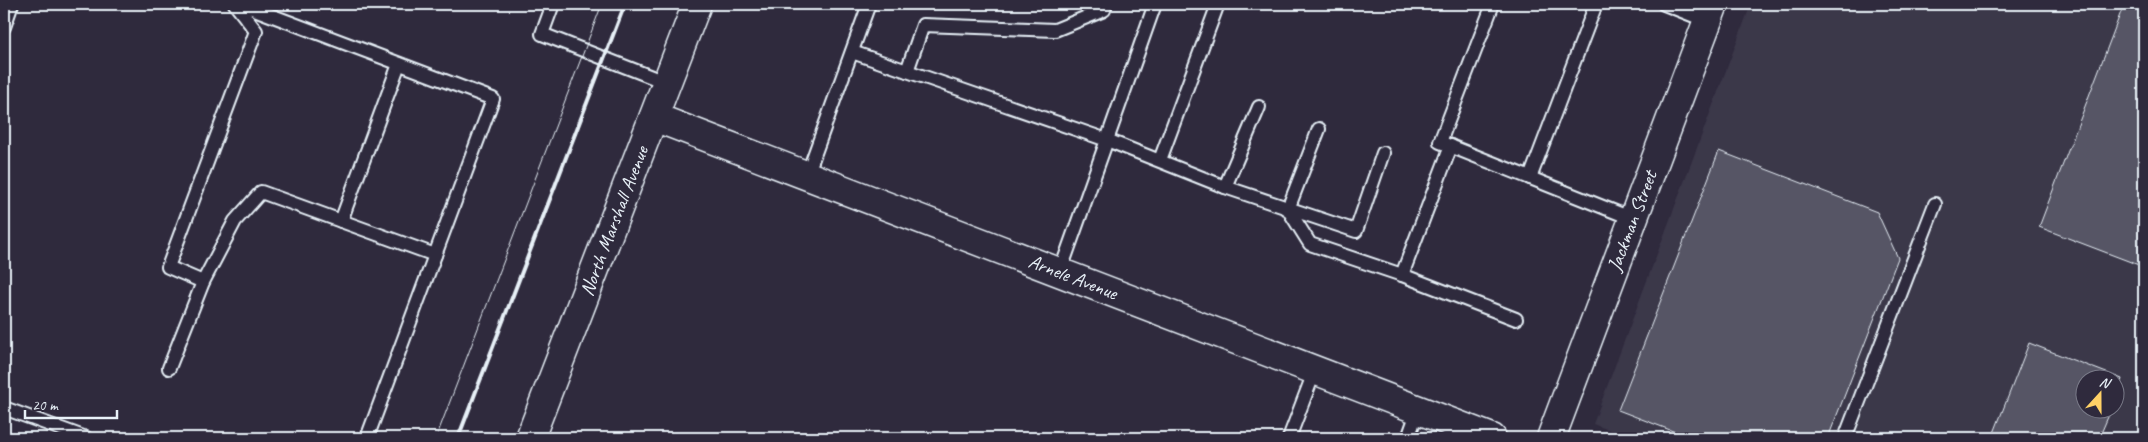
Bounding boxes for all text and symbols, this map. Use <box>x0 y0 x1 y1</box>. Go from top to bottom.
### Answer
street label: North Marshall Avenue <box>574 141 655 299</box>
street label: Jackman Street <box>1601 165 1663 276</box>
street label: Arnele Avenue <box>1025 249 1122 306</box>
north arrow <box>2076 370 2126 420</box>
text: N <box>2097 373 2114 393</box>
scale bar <box>25 387 118 419</box>
text: 20 m <box>32 396 59 415</box>

